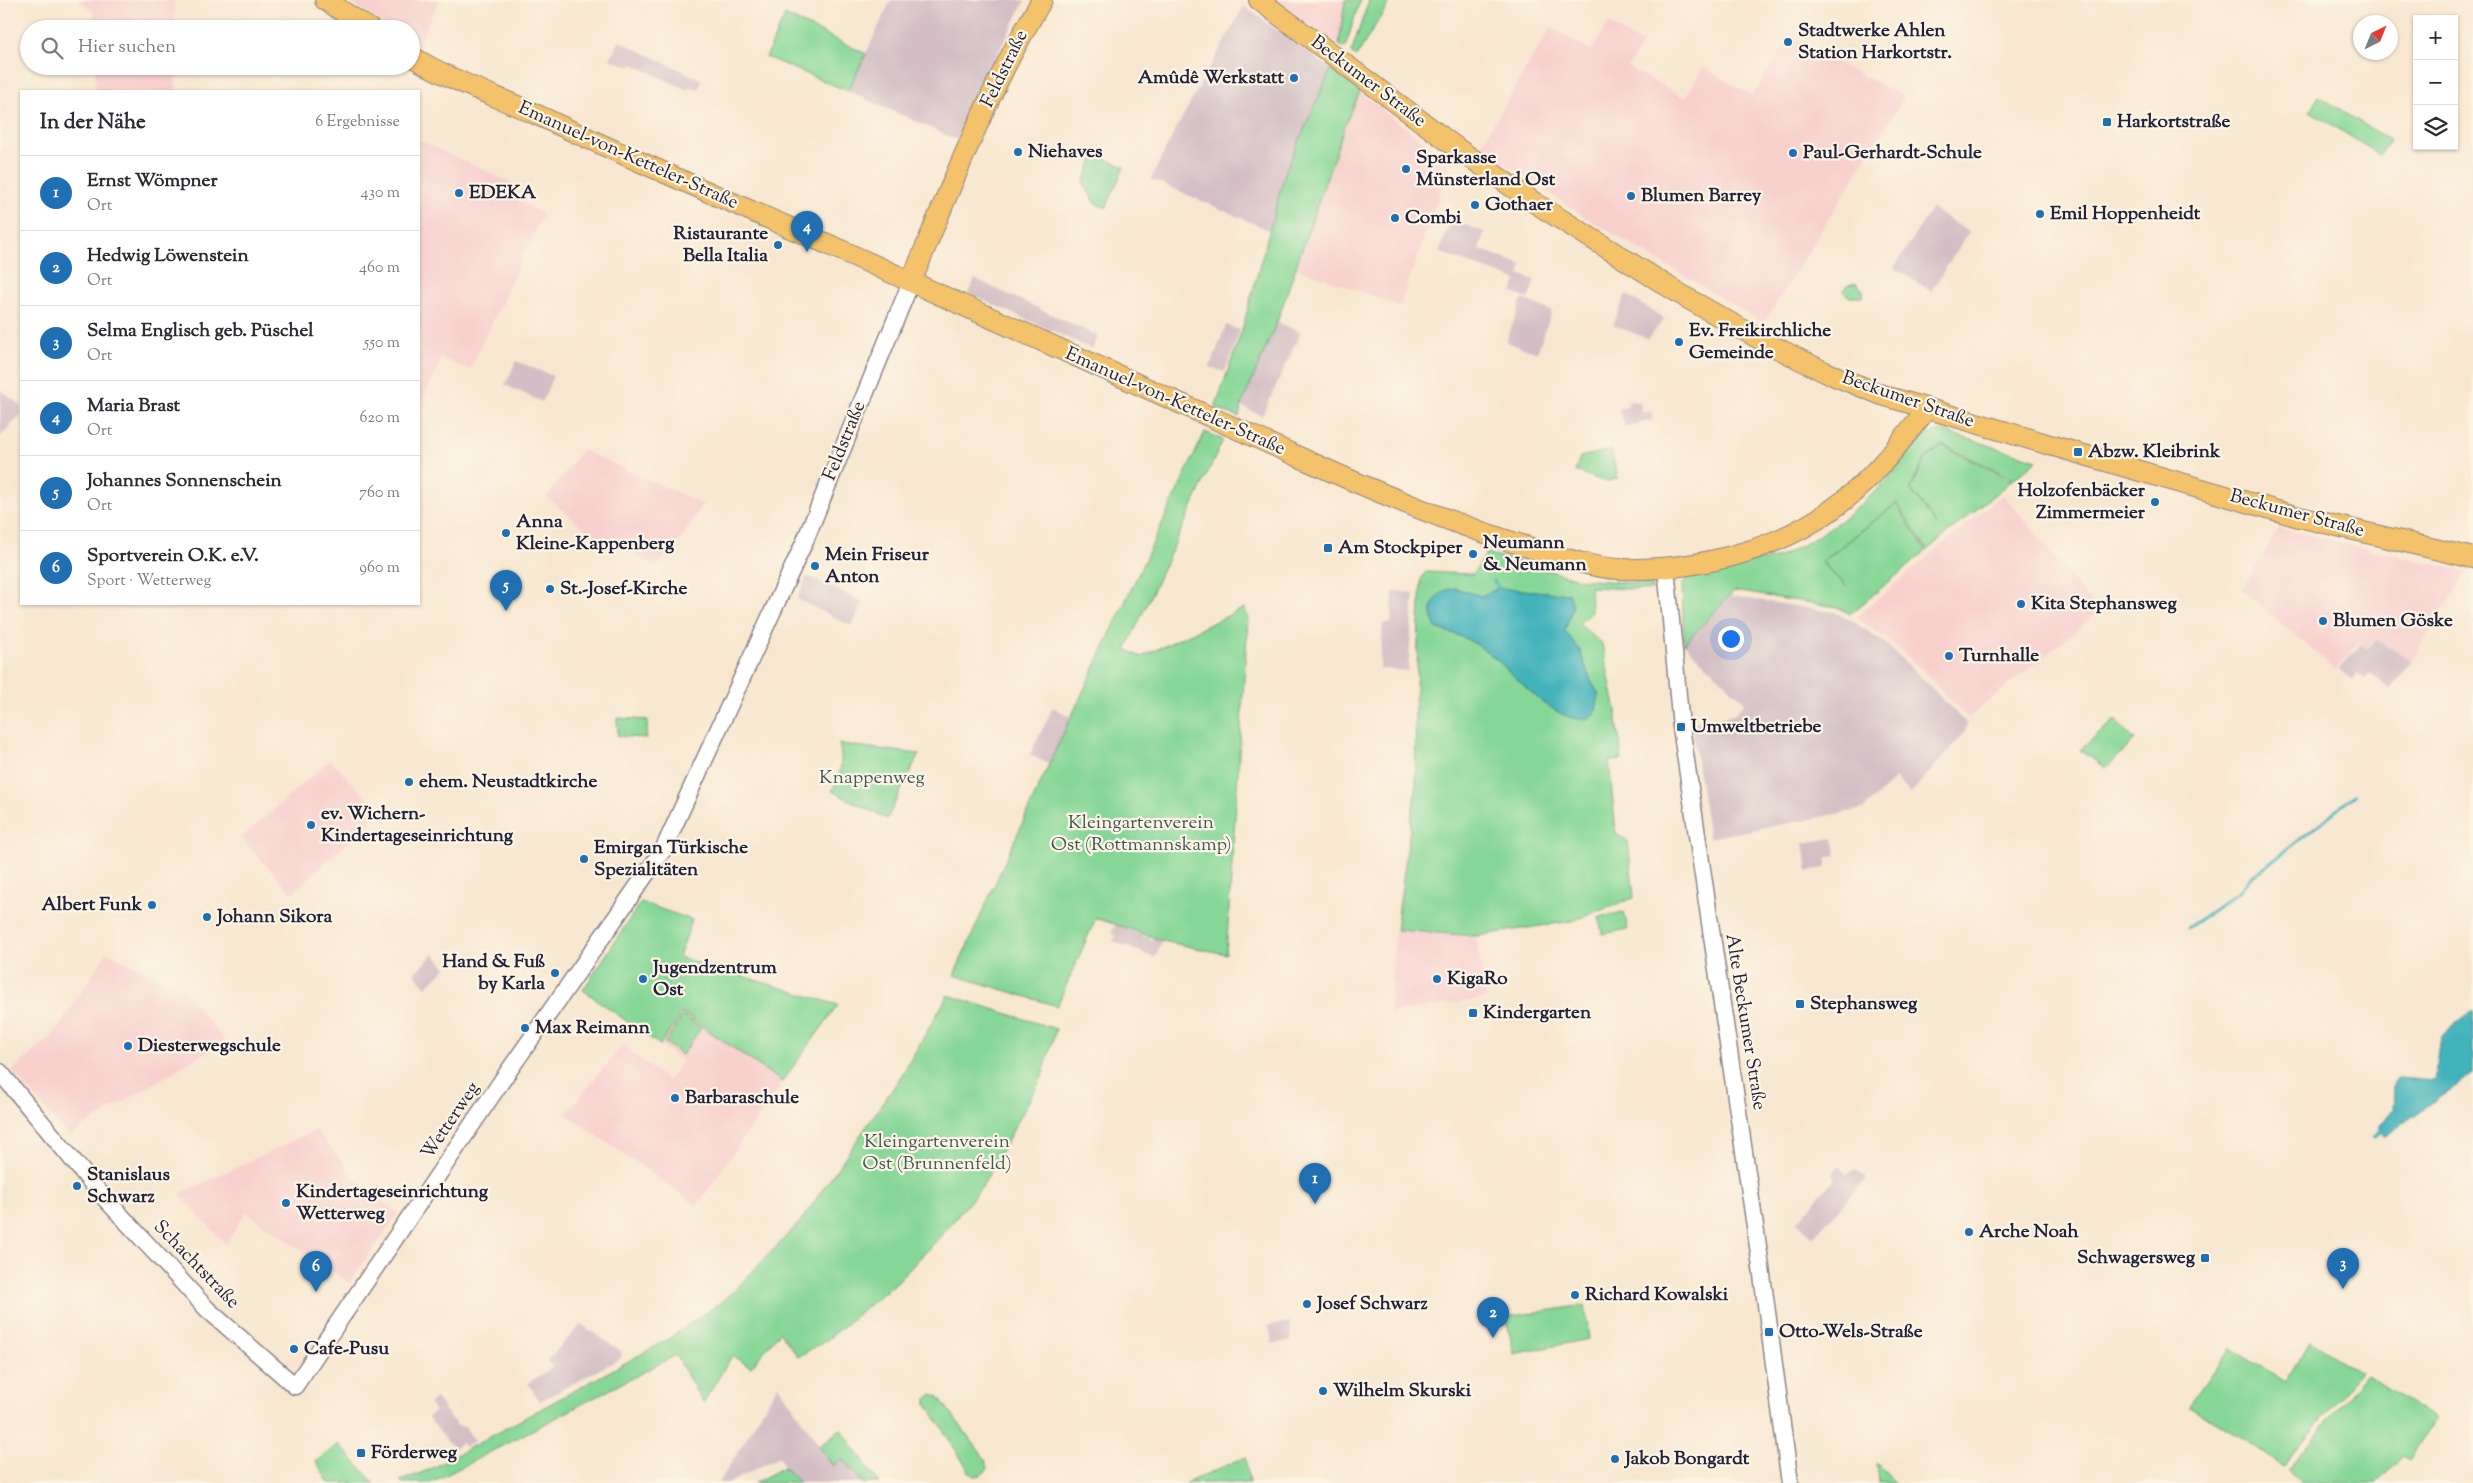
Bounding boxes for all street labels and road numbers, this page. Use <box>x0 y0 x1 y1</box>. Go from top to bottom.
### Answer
street label: Feldstraße <box>975 25 1036 112</box>
street label: Beckumer Straße <box>1305 30 1431 135</box>
street label: Emanuel-von-Ketteler-Straße <box>514 95 743 217</box>
street label: Emanuel-von-Ketteler-Straße <box>1061 341 1290 463</box>
street label: Beckumer Straße <box>1838 365 1978 435</box>
street label: Feldstraße <box>817 397 873 485</box>
street label: Beckumer Straße <box>2227 483 2367 545</box>
street label: Alte Beckumer Straße <box>1718 932 1772 1112</box>
street label: Wetterweg <box>415 1077 487 1165</box>
street label: Schachtstraße <box>147 1215 245 1316</box>

